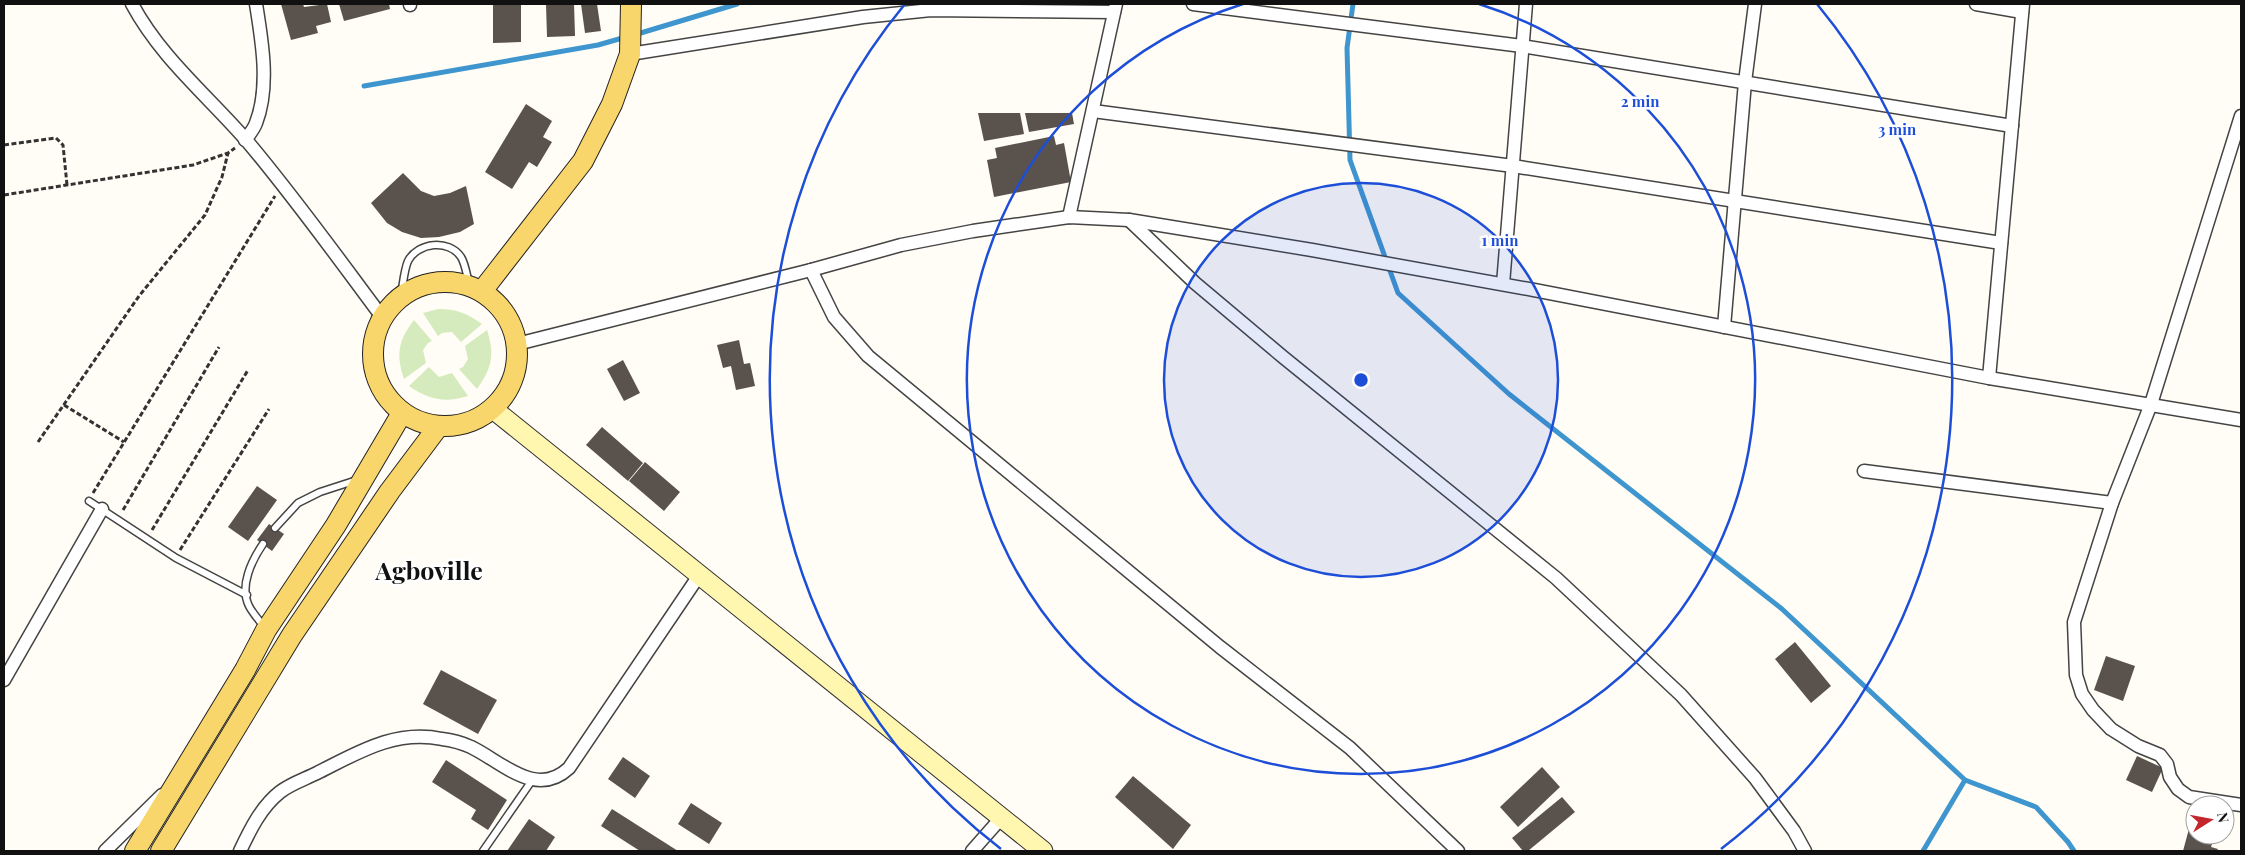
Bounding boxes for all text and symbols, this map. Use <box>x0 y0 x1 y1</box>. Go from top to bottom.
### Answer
text: 2 min <box>1621 91 1660 111</box>
text: 3 min <box>1878 119 1917 139</box>
text: 1 min <box>1482 230 1519 250</box>
centre of rings <box>1352 371 1370 389</box>
district label: Agboville <box>374 553 483 586</box>
north arrow <box>2185 795 2235 845</box>
text: N <box>2213 811 2234 824</box>

